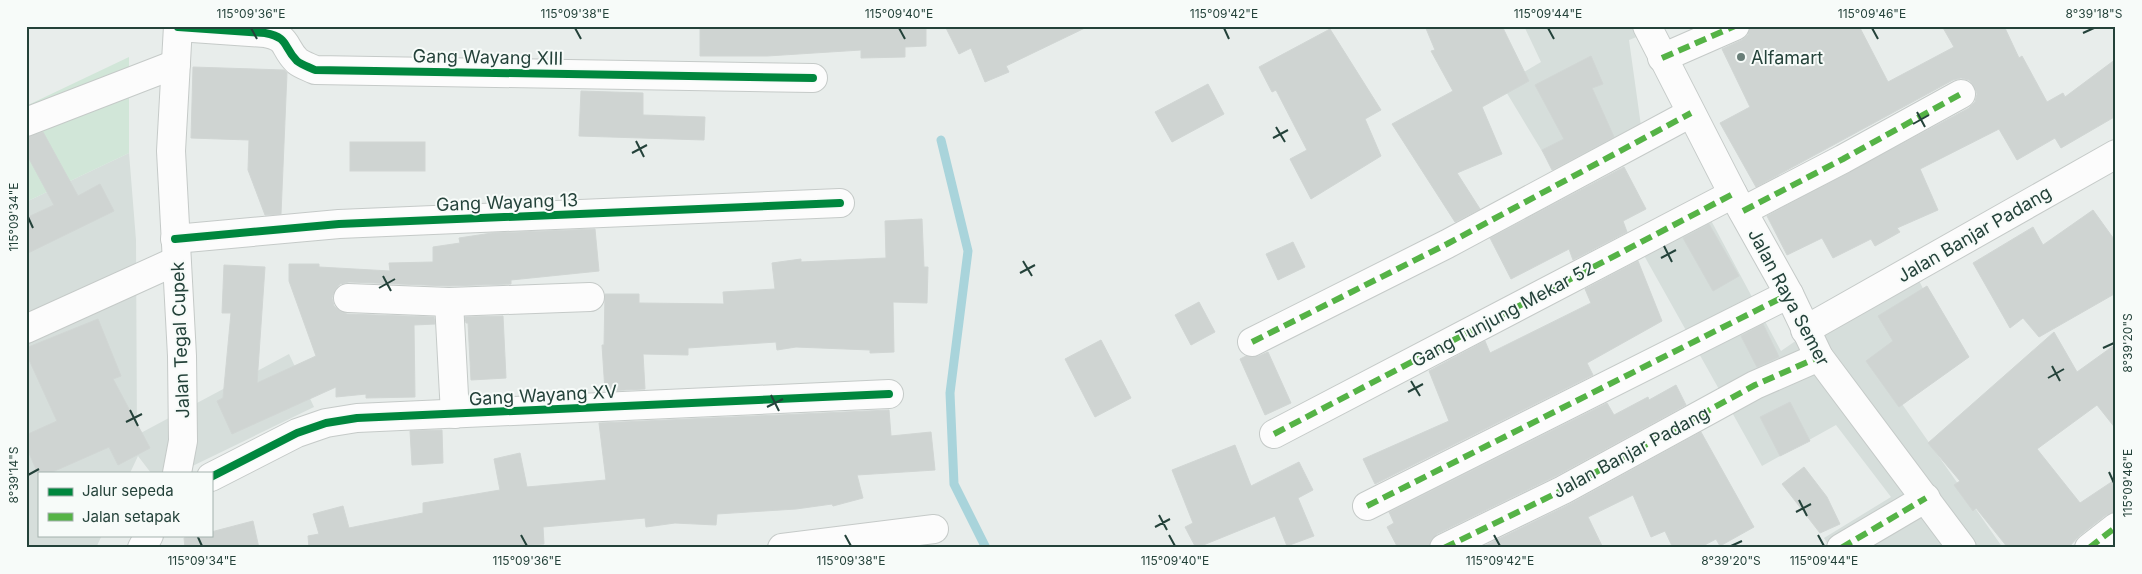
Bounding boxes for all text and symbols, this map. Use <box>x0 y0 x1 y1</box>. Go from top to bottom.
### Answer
text: 115°09'36"E <box>217 6 285 21</box>
text: 115°09'38"E <box>541 6 609 21</box>
text: 115°09'40"E <box>865 6 933 21</box>
text: 115°09'42"E <box>1190 6 1258 21</box>
text: 115°09'44"E <box>1514 6 1582 21</box>
text: 115°09'46"E <box>1838 6 1906 21</box>
text: 8°39'18"S <box>2066 6 2123 21</box>
street label: Gang Wayang XIII <box>413 45 563 69</box>
place label: Alfamart <box>1751 47 1823 68</box>
marker: Alfamart <box>1735 51 1747 63</box>
street label: Jalan Banjar Padang <box>1894 181 2054 287</box>
text: 115°09'34"E <box>6 182 21 252</box>
street label: Gang Wayang 13 <box>436 189 578 215</box>
street label: Jalan Raya Semer <box>1744 225 1834 369</box>
street label: Gang Tunjung Mekar 52 <box>1408 257 1598 371</box>
street label: Jalan Tegal Cupek <box>167 261 193 419</box>
text: 8°39'20"S <box>2120 313 2135 373</box>
street label: Gang Wayang XV <box>468 381 618 409</box>
street label: Jalan Banjar Padang <box>1549 402 1713 502</box>
text: 8°39'14"S <box>6 446 21 504</box>
text: 115°09'46"E <box>2120 449 2135 517</box>
legend <box>38 472 212 536</box>
text: Jalur sepeda <box>82 481 174 500</box>
text: Jalan setapak <box>82 507 181 526</box>
text: 115°09'34"E <box>167 553 237 568</box>
text: 115°09'36"E <box>493 553 561 568</box>
text: 115°09'38"E <box>817 553 885 568</box>
text: 115°09'40"E <box>1141 553 1209 568</box>
text: 115°09'42"E <box>1466 553 1534 568</box>
text: 8°39'20"S <box>1701 553 1761 568</box>
text: 115°09'44"E <box>1790 553 1858 568</box>

